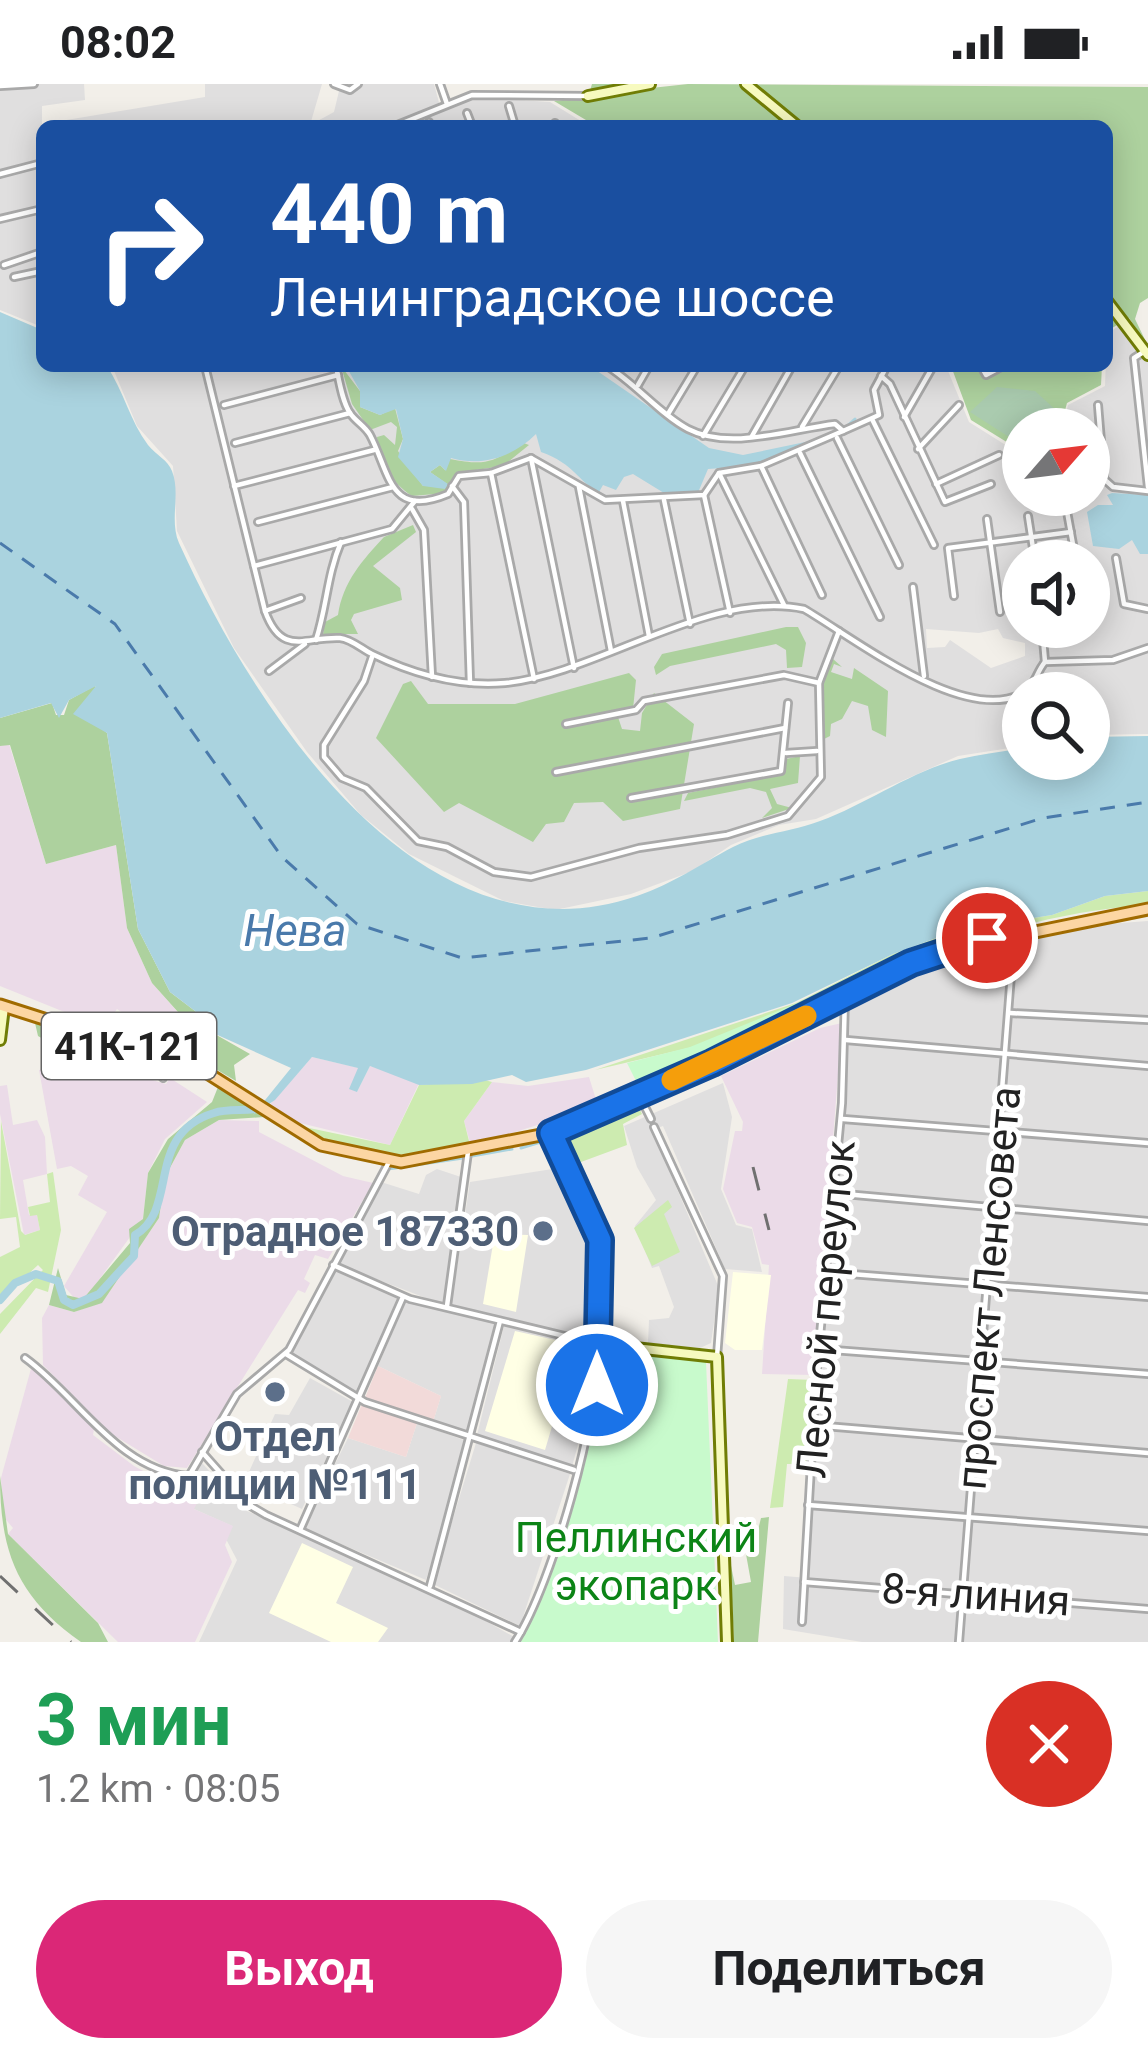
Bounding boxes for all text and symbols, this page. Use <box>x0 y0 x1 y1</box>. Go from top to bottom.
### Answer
text: 08:02 <box>60 16 176 69</box>
text: 440 m <box>270 165 508 264</box>
icon: right <box>72 168 228 324</box>
text: Ленинградское шоссе <box>270 266 835 329</box>
north arrow <box>1002 408 1110 516</box>
map controls <box>1002 408 1110 780</box>
button: sound <box>1002 540 1110 648</box>
button: search <box>1002 672 1110 780</box>
pin <box>936 887 1038 989</box>
water label: Нева <box>244 904 347 957</box>
icon: arrive <box>954 905 1020 971</box>
road number: 41К-121 <box>42 1013 216 1079</box>
street label: проспект Ленсовета <box>946 1084 1031 1492</box>
street label: Лесной переулок <box>786 1138 865 1480</box>
place label: Отрадное 187330 <box>171 1207 519 1256</box>
marker: Отрадное 187330 <box>530 1218 556 1244</box>
position arrow <box>534 1322 660 1448</box>
marker: Отдел полиции №111 <box>262 1379 288 1405</box>
place label: Отдел полиции №111 <box>128 1412 422 1509</box>
park label: Пеллинский экопарк <box>515 1513 757 1610</box>
street label: 8-я линия <box>880 1563 1072 1626</box>
text: 3 мин <box>36 1678 231 1763</box>
button: close <box>986 1681 1112 1807</box>
text: 1.2 km · 08:05 <box>36 1766 280 1812</box>
button: Выход <box>36 1900 562 2038</box>
button: Поделиться <box>586 1900 1112 2038</box>

